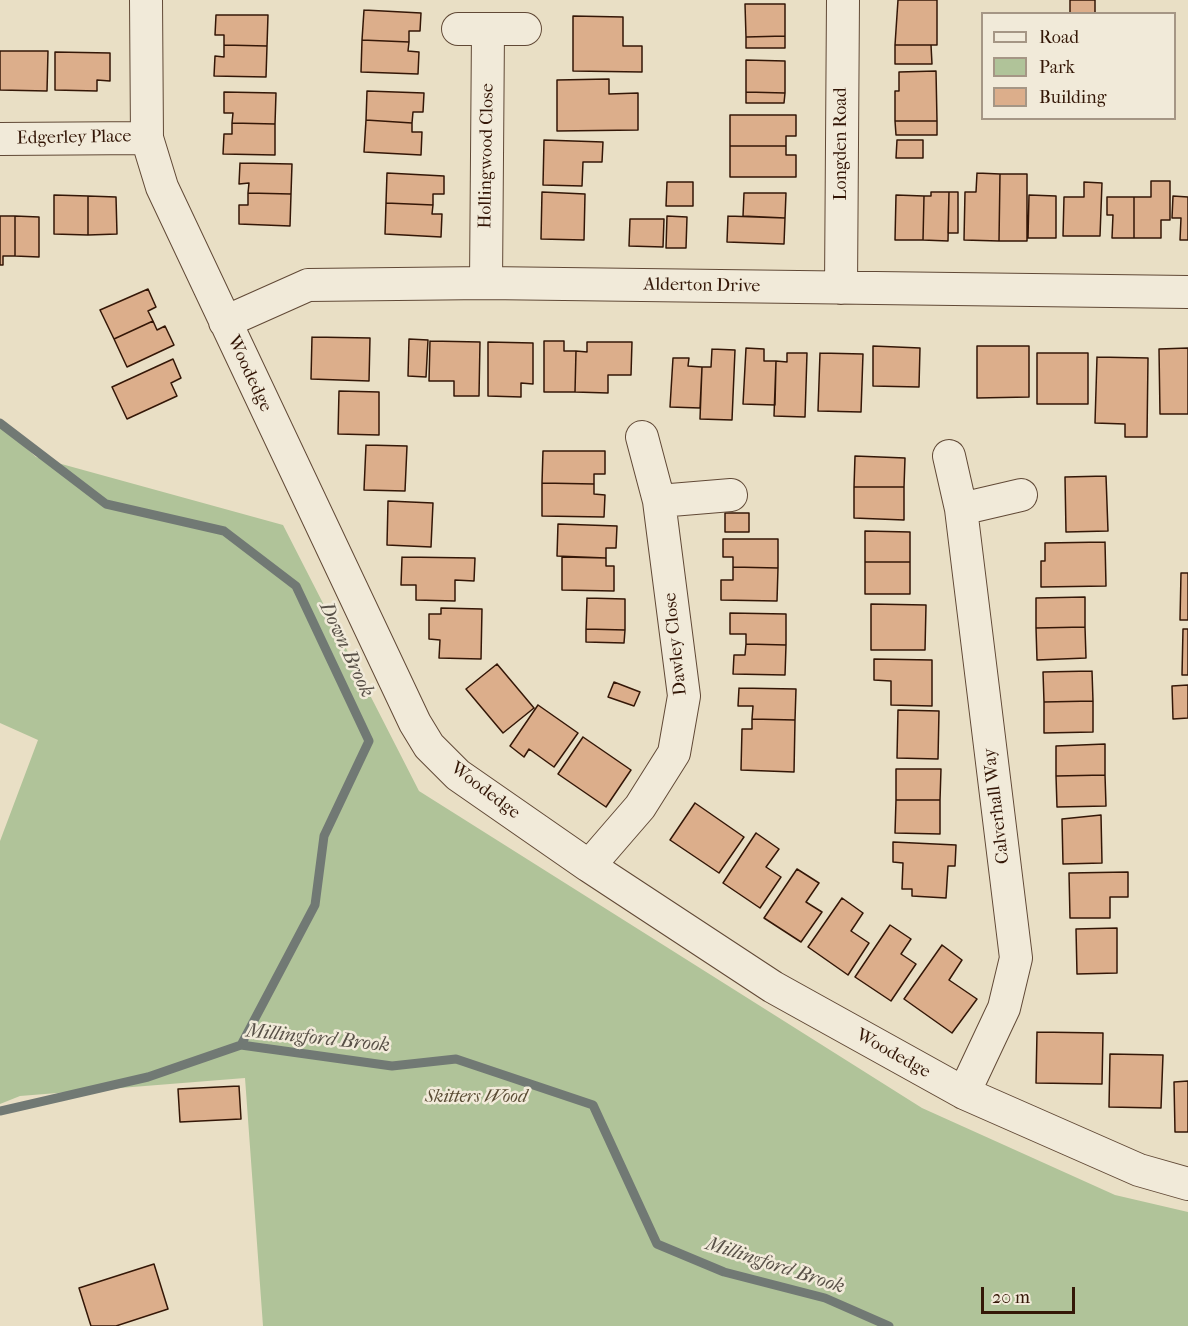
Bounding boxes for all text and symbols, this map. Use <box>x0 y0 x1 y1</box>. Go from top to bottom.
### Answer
legend <box>981 12 1176 120</box>
text: Road <box>1039 27 1079 48</box>
text: Park <box>1039 57 1075 78</box>
street label: Hollingwood Close <box>475 83 499 229</box>
text: Building <box>1039 87 1106 108</box>
street label: Longden Road <box>831 88 853 200</box>
street label: Edgerley Place <box>16 126 132 150</box>
street label: Alderton Drive <box>643 274 761 298</box>
street label: Woodedge <box>222 332 276 416</box>
street label: Dawley Close <box>660 591 692 697</box>
water label: Down Brook <box>313 598 379 702</box>
street label: Calverhall Way <box>979 747 1015 865</box>
street label: Woodedge <box>446 758 524 824</box>
water label: Millingford Brook <box>245 1020 391 1058</box>
street label: Woodedge <box>852 1025 934 1083</box>
park label: Skitters Wood <box>425 1087 527 1109</box>
water label: Millingford Brook <box>703 1232 847 1300</box>
scale bar <box>984 1275 1078 1313</box>
text: 20 m <box>992 1287 1030 1308</box>

